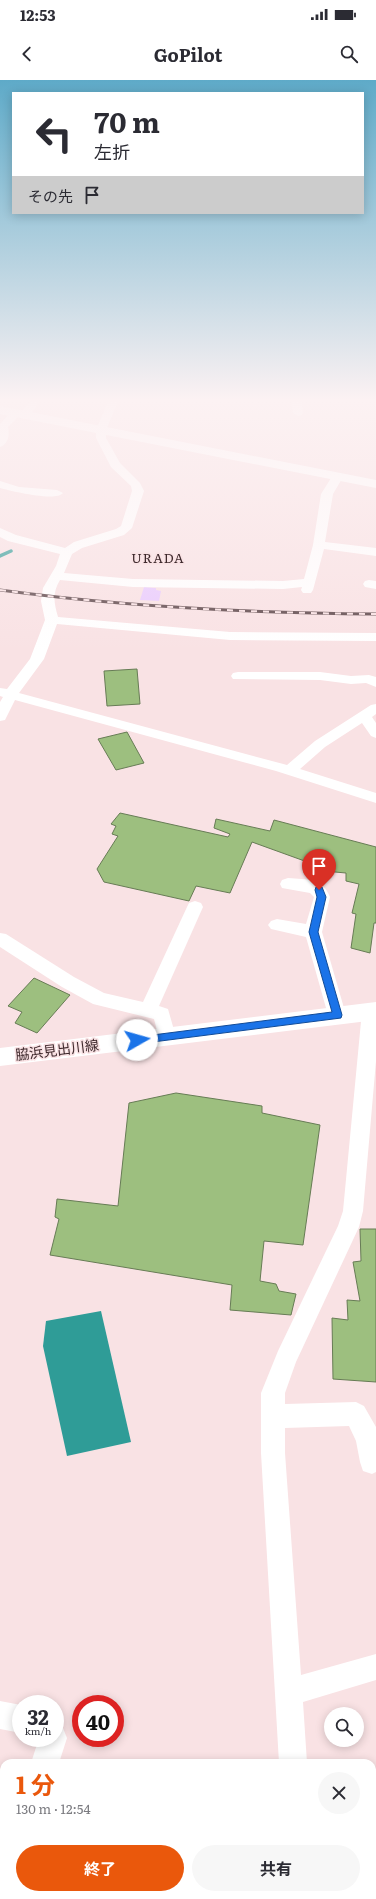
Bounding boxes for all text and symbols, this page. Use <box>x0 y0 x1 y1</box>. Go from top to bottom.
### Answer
text: 12:53 <box>20 3 56 26</box>
text: GoPilot <box>154 41 222 68</box>
icon: back <box>16 43 38 65</box>
icon: search <box>338 43 360 65</box>
text: 70 m <box>94 100 160 142</box>
icon: left <box>28 108 80 160</box>
text: 左折 <box>94 138 130 165</box>
text: その先 <box>28 184 73 207</box>
icon: arrive <box>81 184 103 206</box>
district label: URADA <box>131 548 185 567</box>
pin <box>302 849 336 890</box>
icon: arrive <box>308 855 330 877</box>
position arrow <box>116 1019 158 1061</box>
street label: 脇浜見出川線 <box>14 1034 100 1064</box>
speed limit sign: 40 <box>72 1695 124 1747</box>
text: 32 <box>27 1701 49 1731</box>
map controls <box>324 1707 364 1747</box>
button: search <box>324 1707 364 1747</box>
text: km/h <box>25 1723 51 1738</box>
text: 1 分 <box>16 1766 55 1801</box>
button: close <box>318 1772 360 1814</box>
text: 130 m · 12:54 <box>16 1799 91 1818</box>
button: 終了 <box>16 1845 184 1891</box>
button: 共有 <box>192 1845 360 1891</box>

